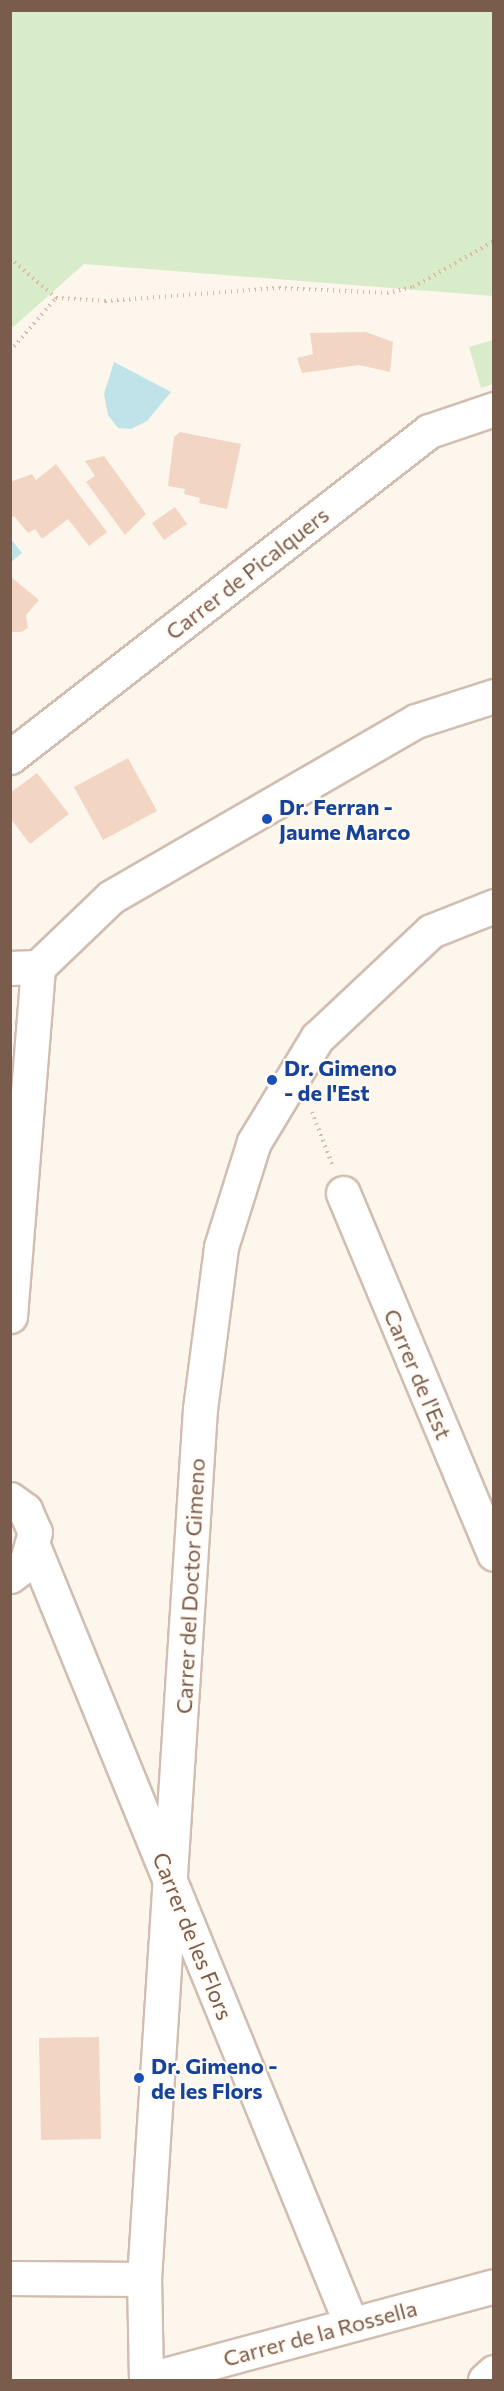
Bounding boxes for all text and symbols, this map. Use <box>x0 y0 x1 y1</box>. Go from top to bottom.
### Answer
street label: Carrer de Picalquers <box>160 501 334 645</box>
place label: Dr. Ferran - Jaume Marco <box>279 793 410 844</box>
marker: Dr. Ferran - Jaume Marco <box>260 812 274 826</box>
place label: Dr. Gimeno - de l'Est <box>284 1054 397 1106</box>
marker: Dr. Gimeno - de l'Est <box>265 1073 279 1087</box>
street label: Carrer de l'Est <box>379 1305 457 1443</box>
street label: Carrer del Doctor Gimeno <box>170 1457 210 1715</box>
street label: Carrer de les Flors <box>147 1848 239 2024</box>
place label: Dr. Gimeno - de les Flors <box>151 2052 278 2104</box>
marker: Dr. Gimeno - de les Flors <box>132 2071 146 2085</box>
street label: Carrer de la Rossella <box>220 2294 420 2372</box>

